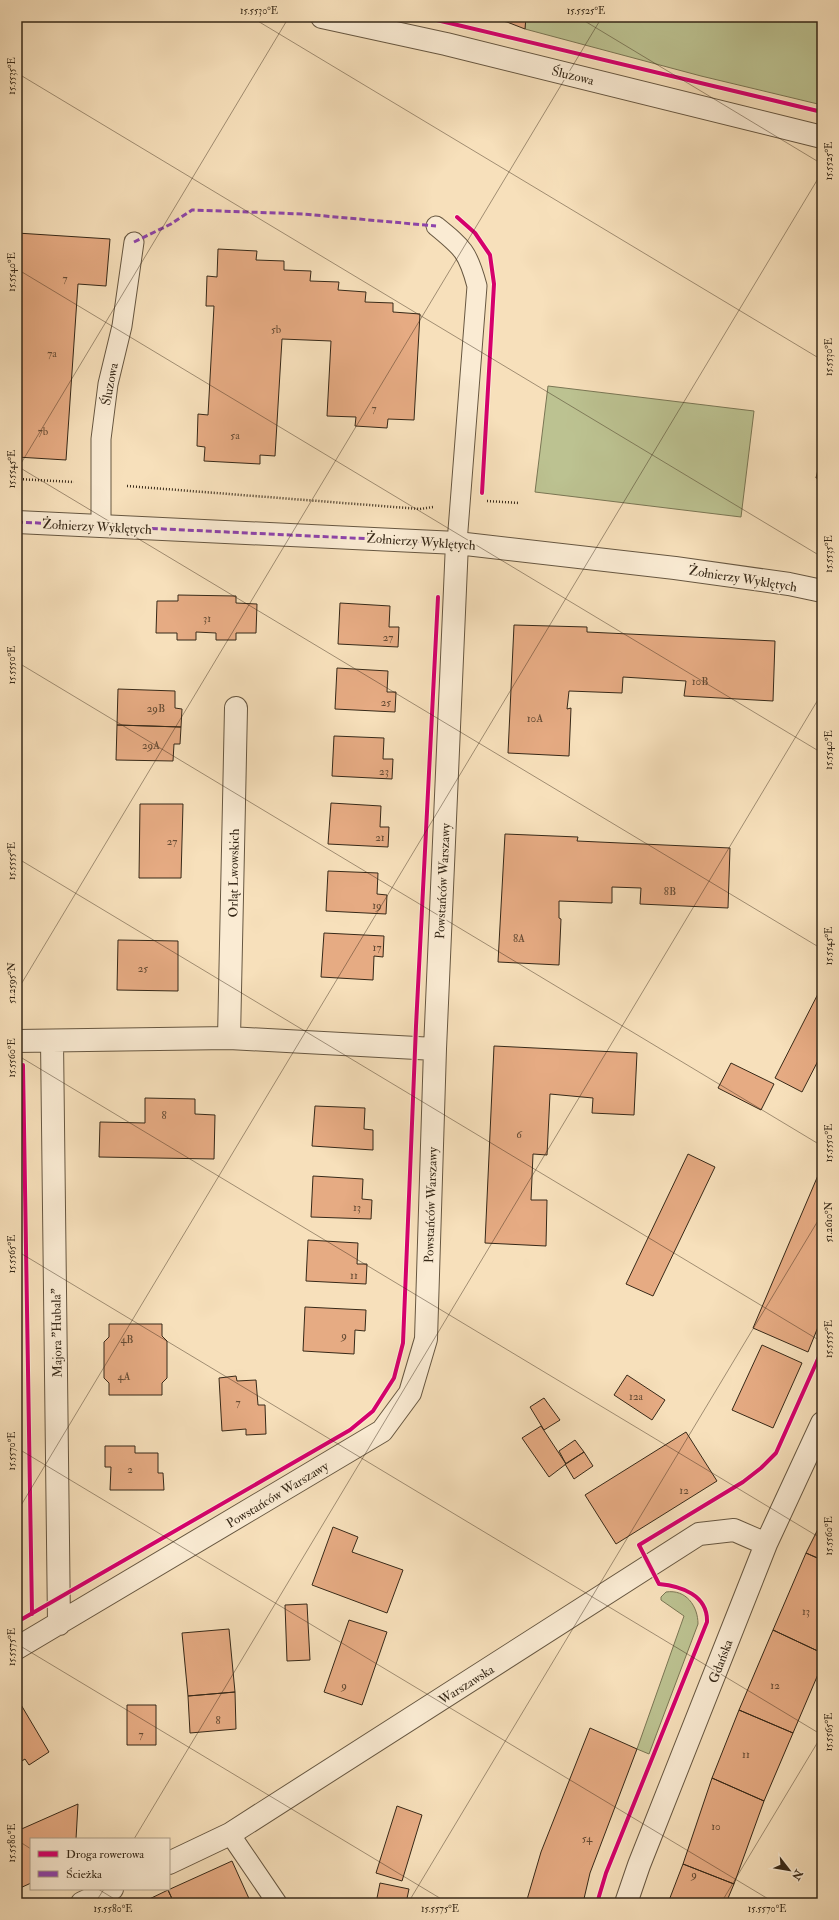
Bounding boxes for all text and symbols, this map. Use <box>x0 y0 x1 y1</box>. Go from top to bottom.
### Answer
text: 15.5530°E <box>240 5 278 17</box>
text: 15.5525°E <box>567 5 605 17</box>
text: 15.5535°E <box>6 57 18 95</box>
street label: Śluzowa <box>550 62 596 89</box>
text: 15.5525°E <box>823 142 835 180</box>
text: 15.5540°E <box>6 252 18 292</box>
house number: 7 <box>62 272 68 285</box>
house number: 5b <box>271 323 282 336</box>
text: 15.5530°E <box>823 338 835 376</box>
house number: 7a <box>47 347 57 360</box>
street label: Śluzowa <box>97 361 122 407</box>
house number: 7 <box>371 402 377 415</box>
house number: 7b <box>38 425 49 438</box>
house number: 5a <box>230 429 240 442</box>
text: 15.5545°E <box>6 450 18 488</box>
street label: Żołnierzy Wyklętych <box>42 515 152 539</box>
street label: Żołnierzy Wyklętych <box>366 529 476 555</box>
text: 15.5535°E <box>823 535 835 573</box>
street label: Żołnierzy Wyklętych <box>687 562 799 596</box>
house number: 31 <box>203 612 211 625</box>
house number: 27 <box>383 631 393 644</box>
text: 15.5550°E <box>6 646 18 684</box>
house number: 10B <box>692 675 708 688</box>
house number: 25 <box>381 696 391 709</box>
house number: 29B <box>147 702 165 715</box>
house number: 10A <box>527 712 543 725</box>
text: 15.5540°E <box>823 730 835 770</box>
house number: 29A <box>142 739 160 752</box>
house number: 23 <box>379 765 389 778</box>
street label: Powstańców Warszawy <box>432 822 455 940</box>
street label: Orląt Lwowskich <box>225 828 243 918</box>
house number: 21 <box>375 831 385 844</box>
house number: 27 <box>167 835 177 848</box>
text: 15.5555°E <box>6 842 18 880</box>
house number: 8B <box>664 885 676 898</box>
house number: 19 <box>372 899 382 912</box>
text: 15.5545°E <box>823 927 835 965</box>
house number: 8A <box>513 932 525 945</box>
house number: 17 <box>373 941 381 954</box>
text: 51.2595°N <box>6 962 18 1004</box>
house number: 25 <box>138 962 148 975</box>
text: 15.5560°E <box>6 1038 18 1078</box>
house number: 8 <box>161 1109 167 1122</box>
text: 15.5550°E <box>823 1124 835 1162</box>
house number: 6 <box>516 1128 523 1141</box>
street label: Powstańców Warszawy <box>421 1146 442 1263</box>
house number: 13 <box>353 1201 361 1214</box>
text: 51.2610°N <box>823 1201 835 1243</box>
text: 15.5565°E <box>6 1235 18 1273</box>
house number: 11 <box>350 1269 358 1282</box>
street label: Majora "Hubala" <box>48 1288 66 1378</box>
text: 15.5555°E <box>823 1320 835 1358</box>
house number: 9 <box>340 1329 347 1342</box>
house number: 4B <box>120 1333 134 1346</box>
house number: 4A <box>118 1370 130 1383</box>
house number: 12a <box>629 1390 643 1403</box>
house number: 7 <box>235 1396 241 1409</box>
text: 15.5570°E <box>6 1432 18 1470</box>
street label: Powstańców Warszawy <box>224 1458 332 1533</box>
house number: 2 <box>127 1463 133 1476</box>
house number: 12 <box>679 1484 689 1497</box>
text: 15.5560°E <box>823 1516 835 1556</box>
house number: 13 <box>802 1605 810 1618</box>
text: 15.5575°E <box>6 1628 18 1666</box>
street label: Gdańska <box>705 1637 737 1685</box>
street label: Warszawska <box>435 1661 498 1709</box>
house number: 9 <box>340 1679 347 1692</box>
house number: 12 <box>770 1679 780 1692</box>
text: 15.5565°E <box>823 1713 835 1751</box>
house number: 8 <box>215 1714 221 1727</box>
house number: 7 <box>138 1728 144 1741</box>
house number: 11 <box>742 1748 750 1761</box>
house number: 10 <box>711 1820 721 1833</box>
text: 15.5580°E <box>6 1824 18 1862</box>
house number: 54 <box>582 1832 593 1845</box>
legend <box>30 1838 170 1890</box>
text: Droga rowerowa <box>66 1847 145 1862</box>
north arrow <box>769 1850 809 1890</box>
text: N <box>788 1866 806 1883</box>
text: Ścieżka <box>66 1867 103 1882</box>
house number: 9 <box>690 1868 697 1881</box>
text: 15.5580°E <box>94 1903 132 1915</box>
text: 15.5575°E <box>421 1903 459 1915</box>
text: 15.5570°E <box>748 1903 786 1915</box>

